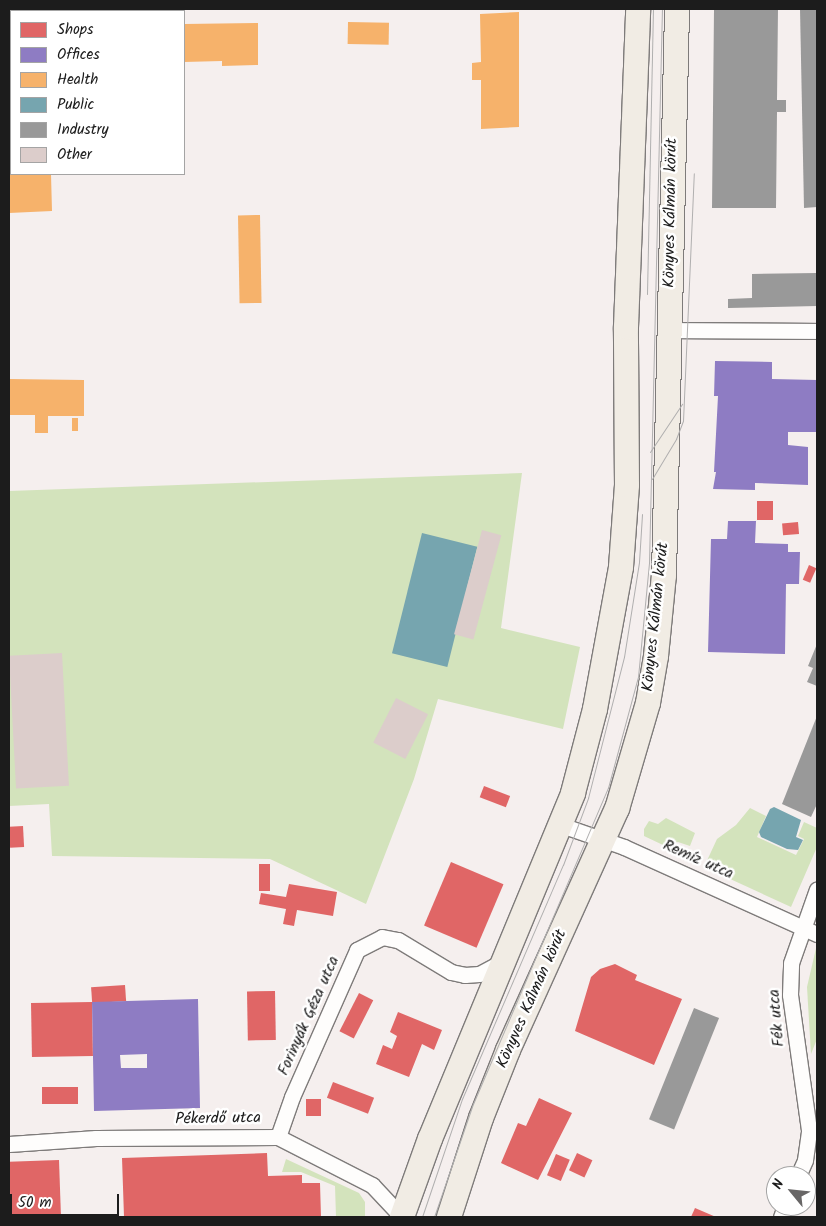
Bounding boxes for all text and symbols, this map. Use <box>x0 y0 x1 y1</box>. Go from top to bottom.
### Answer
legend <box>10 10 185 175</box>
text: Shops <box>57 18 93 42</box>
text: Offices <box>57 43 100 67</box>
text: Health <box>57 68 98 92</box>
text: Public <box>57 93 94 117</box>
text: Industry <box>57 118 109 142</box>
street label: Könyves Kálmán körút <box>660 138 682 288</box>
text: Other <box>57 143 92 167</box>
street label: Könyves Kálmán körút <box>639 541 673 693</box>
street label: Remíz utca <box>660 836 736 884</box>
street label: Könyves Kálmán körút <box>493 927 571 1071</box>
street label: Forinyák Géza utca <box>274 953 344 1079</box>
street label: Fék utca <box>765 988 789 1048</box>
street label: Pékerdő utca <box>175 1109 261 1129</box>
north arrow <box>766 1166 816 1216</box>
text: N <box>767 1175 790 1193</box>
scale bar <box>12 1184 121 1216</box>
text: 50 m <box>18 1191 52 1215</box>

